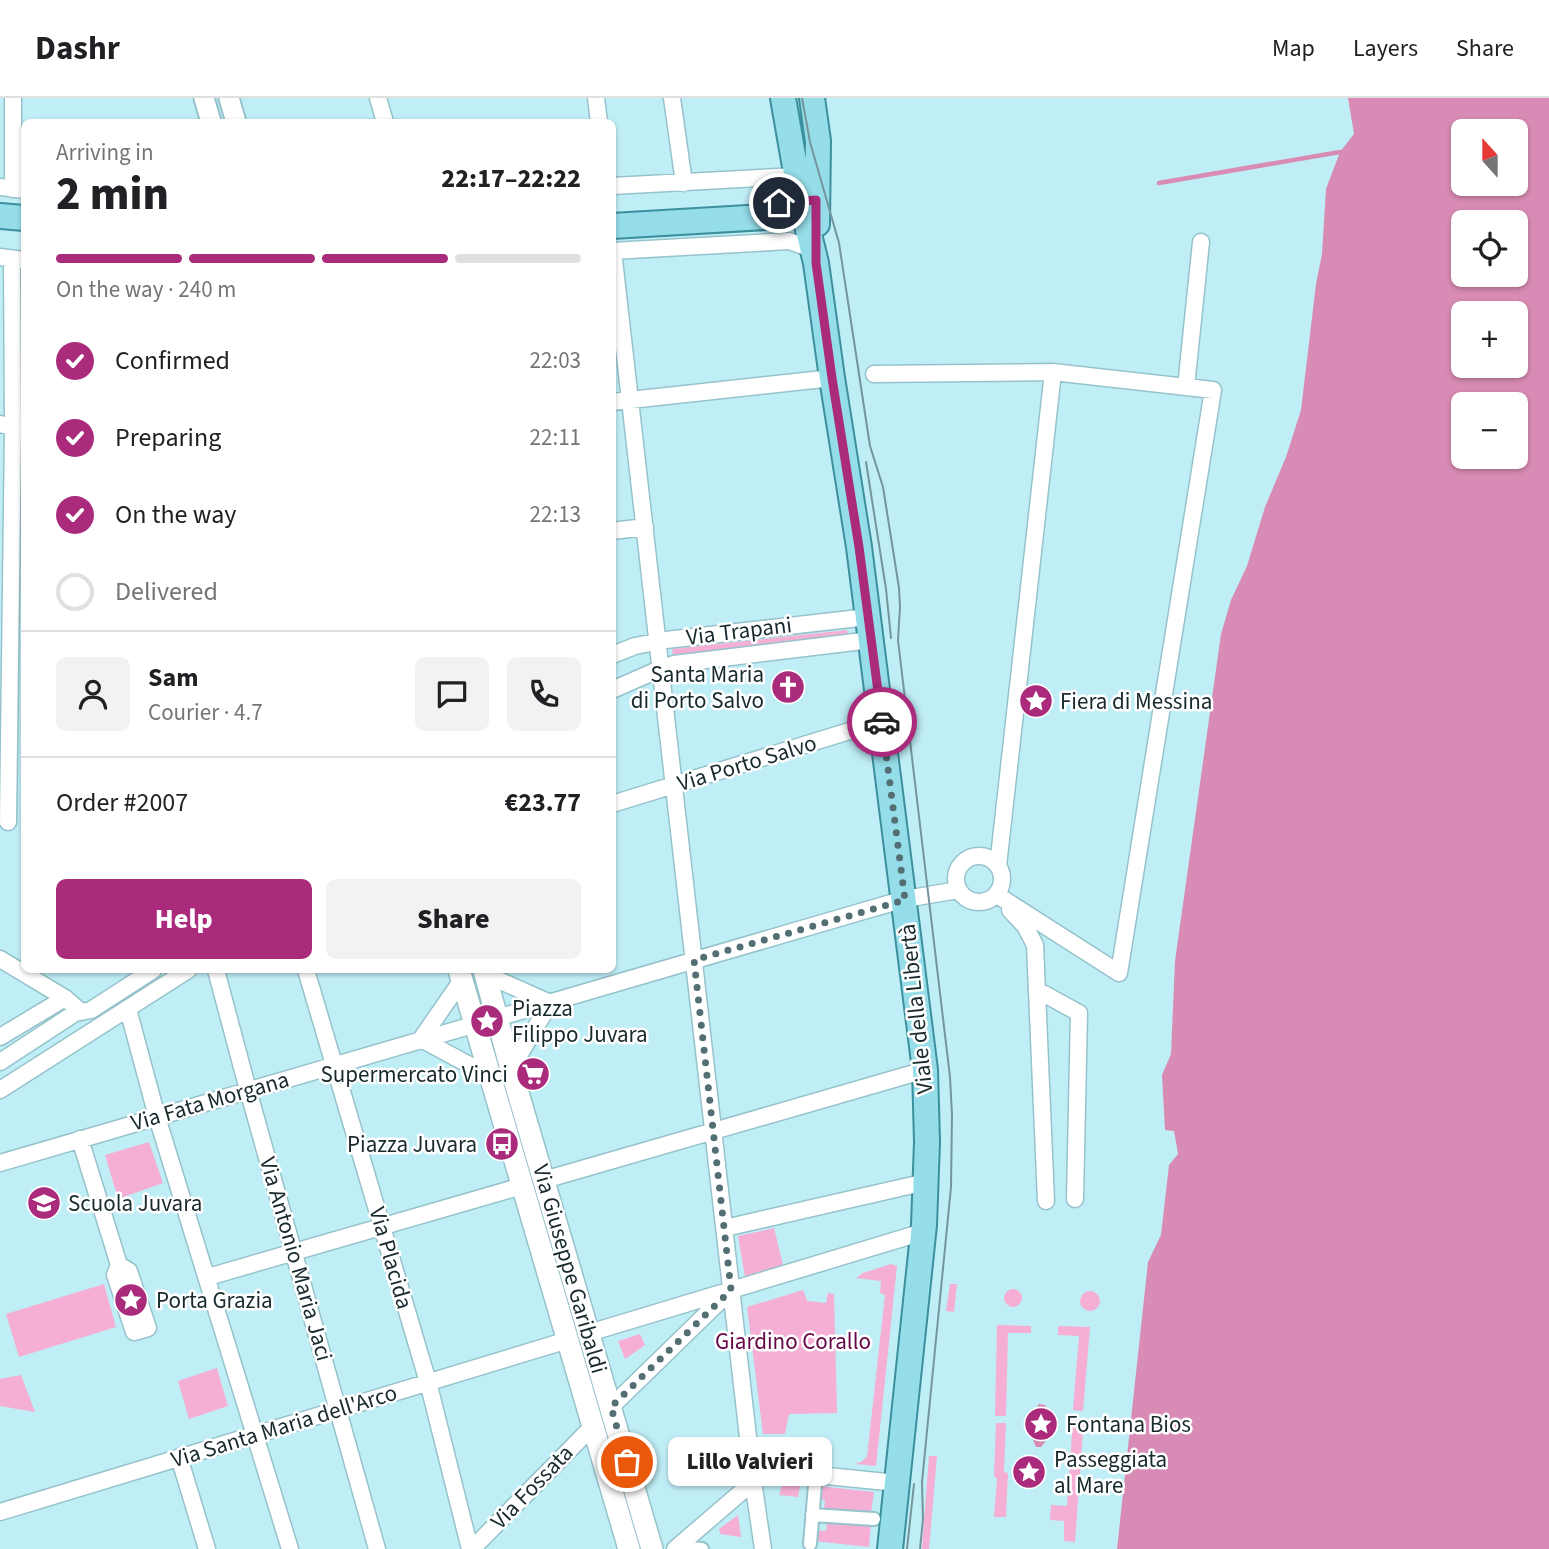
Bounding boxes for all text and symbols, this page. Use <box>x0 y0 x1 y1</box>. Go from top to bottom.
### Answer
text: Dashr <box>35 25 120 72</box>
text: Map <box>1272 31 1315 66</box>
text: Layers <box>1353 31 1418 66</box>
text: Share <box>1456 31 1514 66</box>
north arrow <box>1451 119 1528 196</box>
map controls <box>1451 119 1528 469</box>
text: Arriving in <box>56 136 154 169</box>
text: 22:17–22:22 <box>441 160 581 197</box>
text: 2 min <box>56 162 169 227</box>
pin <box>749 173 809 233</box>
icon: home <box>760 184 798 222</box>
button: locate <box>1451 210 1528 287</box>
text: On the way · 240 m <box>56 273 236 306</box>
button: + <box>1451 301 1528 378</box>
icon: check <box>56 342 94 380</box>
text: Confirmed <box>115 342 230 379</box>
text: 22:03 <box>530 344 581 377</box>
button: − <box>1451 392 1528 469</box>
icon: check <box>56 419 94 457</box>
text: Preparing <box>115 419 221 456</box>
text: 22:11 <box>530 421 581 454</box>
icon: check <box>56 496 94 534</box>
text: On the way <box>115 496 236 533</box>
text: 22:13 <box>530 498 581 531</box>
text: Delivered <box>115 573 218 610</box>
street label: Via Trapani <box>684 608 794 654</box>
button: person <box>56 657 130 731</box>
button: chat <box>415 657 489 731</box>
button: phone <box>507 657 581 731</box>
place label: Santa Maria di Porto Salvo <box>631 658 764 717</box>
text: Sam <box>148 659 198 696</box>
church icon: Santa Maria di Porto Salvo <box>769 668 807 706</box>
place icon: Fiera di Messina <box>1017 682 1055 720</box>
place label: Fiera di Messina <box>1060 685 1212 718</box>
courier <box>847 687 917 757</box>
text: Courier · 4.7 <box>148 696 263 729</box>
icon: car <box>863 703 901 741</box>
street label: Via Porto Salvo <box>673 726 821 800</box>
text: Order #2007 <box>56 784 188 821</box>
text: €23.77 <box>505 784 581 821</box>
button: Help <box>56 879 312 959</box>
button: Share <box>326 879 581 959</box>
street label: Viale della Libertà <box>891 922 941 1096</box>
place label: Piazza Filippo Juvara <box>512 992 648 1051</box>
place icon: Piazza Filippo Juvara <box>468 1002 506 1040</box>
supermarket icon: Supermercato Vinci <box>514 1055 552 1093</box>
place label: Supermercato Vinci <box>321 1058 508 1091</box>
street label: Via Fata Morgana <box>127 1063 293 1139</box>
bus stop icon: Piazza Juvara <box>483 1125 521 1163</box>
place label: Piazza Juvara <box>347 1128 477 1161</box>
street label: Via Antonio Maria Jaci <box>251 1153 341 1365</box>
street label: Via Giuseppe Garibaldi <box>524 1160 616 1378</box>
school or university icon: Scuola Juvara <box>25 1184 63 1222</box>
place label: Scuola Juvara <box>68 1187 202 1220</box>
street label: Via Placida <box>361 1203 421 1313</box>
place icon: Porta Grazia <box>112 1281 150 1319</box>
place label: Porta Grazia <box>156 1284 273 1317</box>
park label: Giardino Corallo <box>715 1325 871 1358</box>
street label: Via Santa Maria dell'Arco <box>167 1376 401 1476</box>
place icon: Fontana Bios <box>1022 1405 1060 1443</box>
place label: Fontana Bios <box>1066 1408 1191 1441</box>
pin <box>597 1432 657 1492</box>
street label: Via Fossata <box>483 1437 581 1537</box>
callout: Lillo Valvieri <box>669 1438 834 1486</box>
icon: bag <box>608 1443 646 1481</box>
place label: Passeggiata al Mare <box>1054 1443 1167 1502</box>
text: Lillo Valvieri <box>686 1445 814 1478</box>
place icon: Passeggiata al Mare <box>1010 1453 1048 1491</box>

